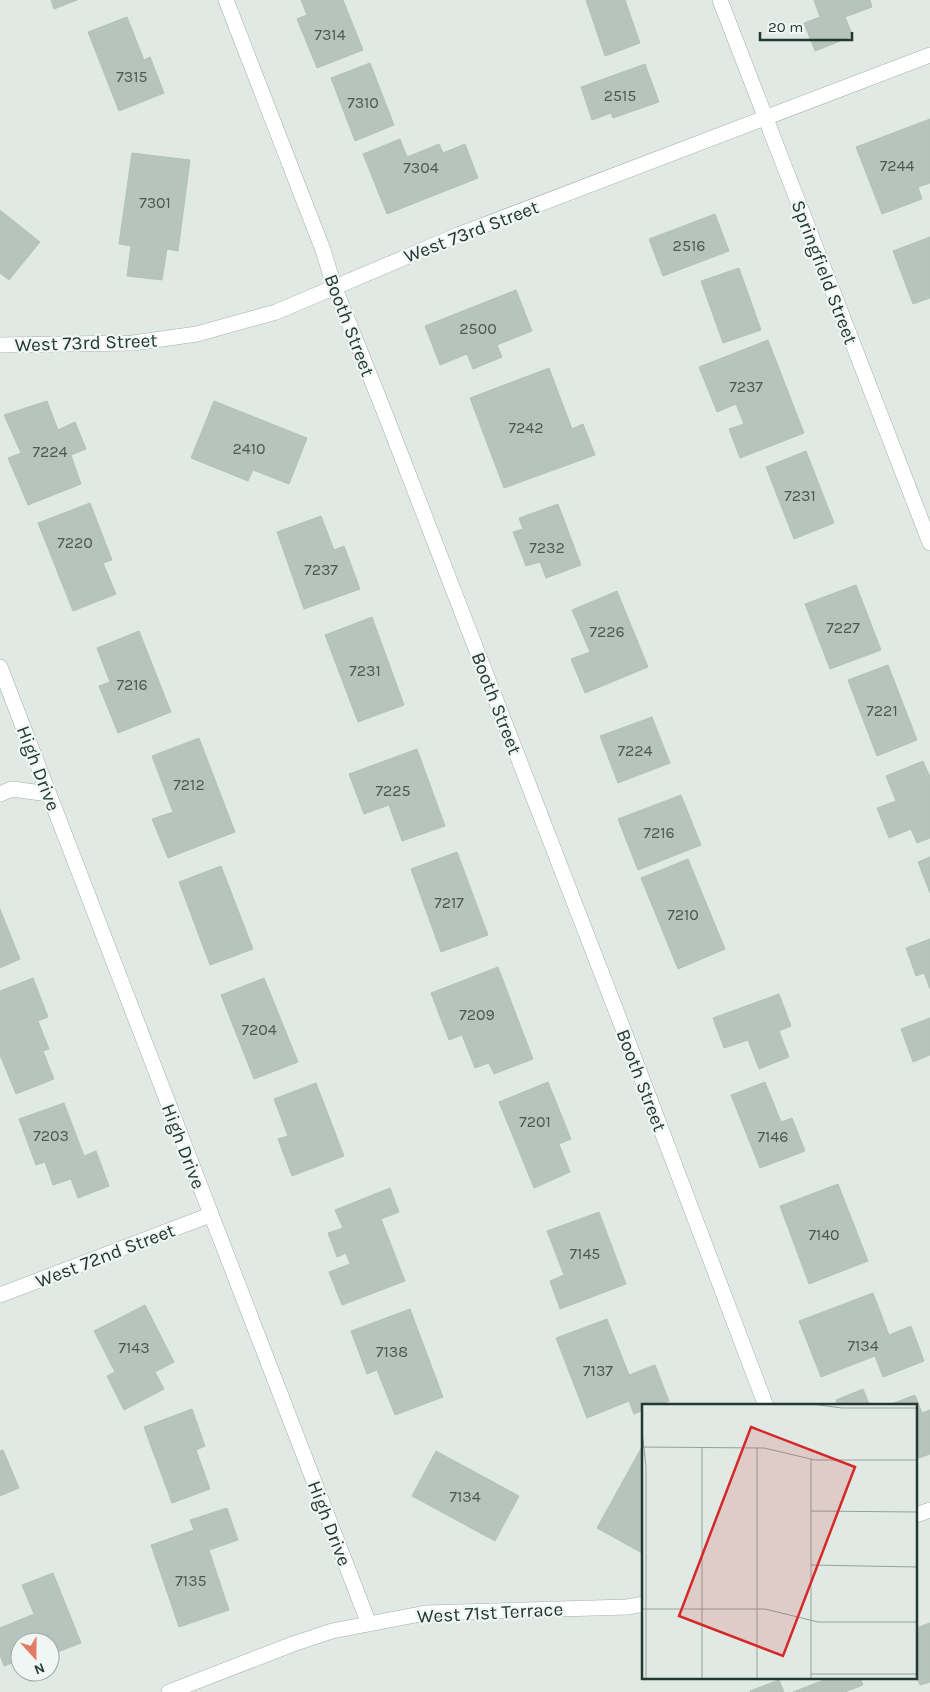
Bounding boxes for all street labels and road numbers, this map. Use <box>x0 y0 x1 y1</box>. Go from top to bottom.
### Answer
street label: West 73rd Street <box>401 196 542 268</box>
street label: Springfield Street <box>786 197 862 347</box>
street label: Booth Street <box>319 271 379 380</box>
street label: West 73rd Street <box>14 330 158 356</box>
street label: Booth Street <box>466 649 526 758</box>
street label: High Drive <box>12 723 64 814</box>
street label: Booth Street <box>611 1026 671 1135</box>
street label: High Drive <box>157 1101 209 1192</box>
street label: West 72nd Street <box>33 1219 178 1293</box>
street label: High Drive <box>303 1478 355 1569</box>
street label: West 71st Terrace <box>416 1598 564 1628</box>

